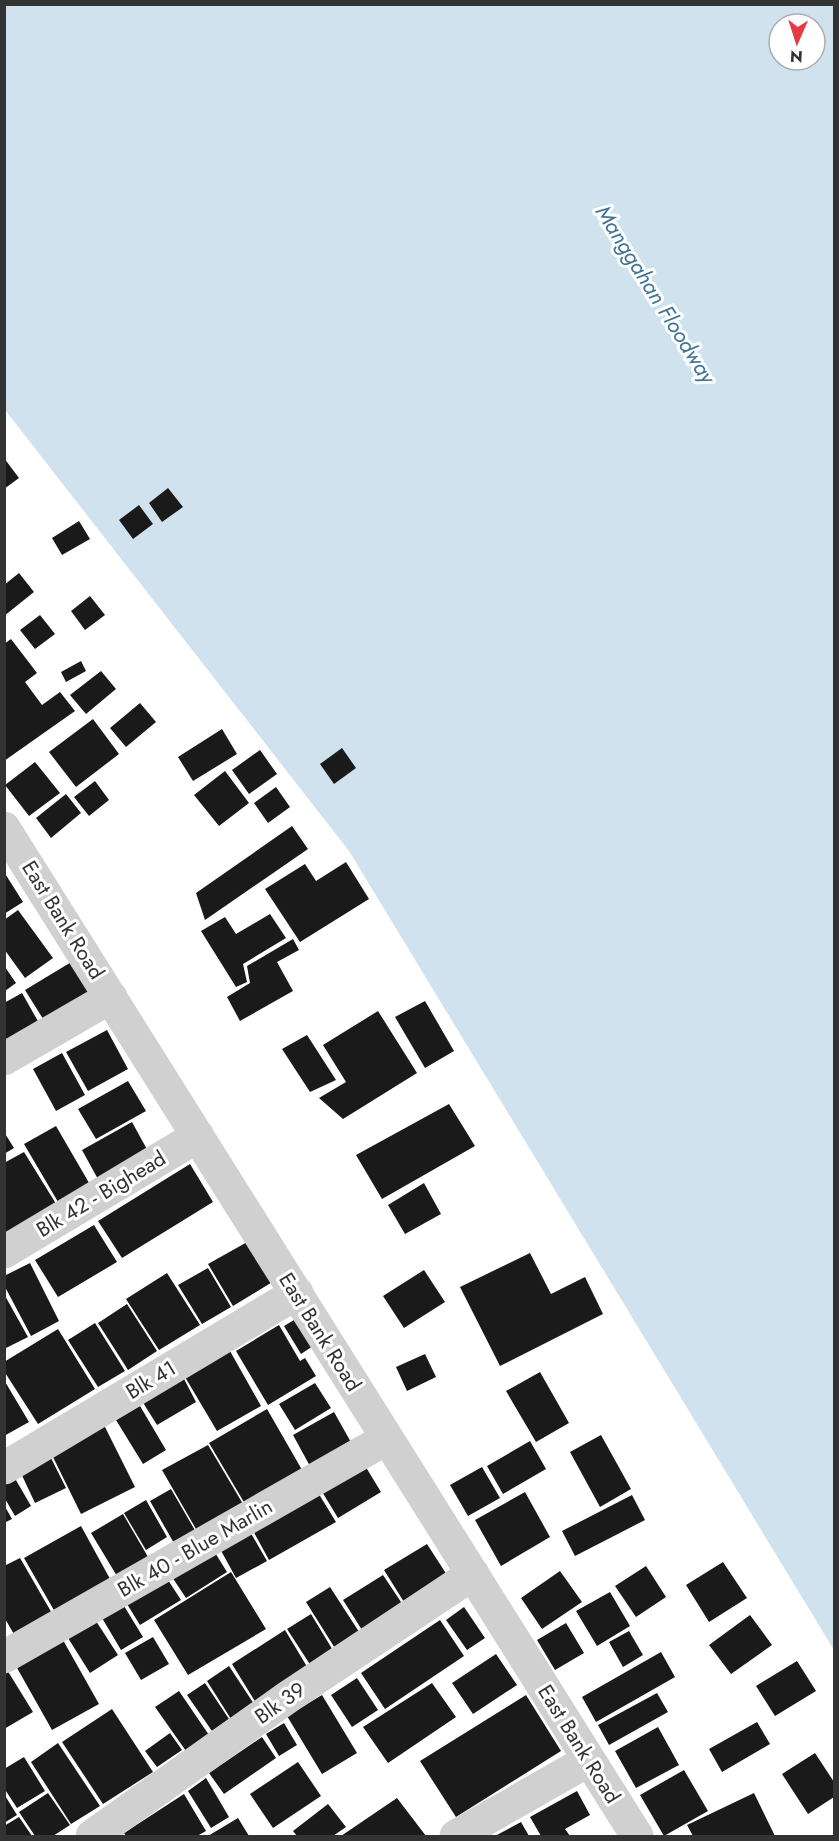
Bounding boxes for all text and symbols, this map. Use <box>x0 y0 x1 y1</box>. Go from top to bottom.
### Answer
north arrow <box>767 12 827 72</box>
text: N <box>789 45 803 68</box>
water label: Manggahan Floodway <box>588 198 725 391</box>
street label: East Bank Road <box>14 855 112 985</box>
street label: Blk 42 - Bighead <box>31 1143 171 1245</box>
street label: East Bank Road <box>271 1267 369 1397</box>
street label: Blk 41 <box>120 1353 182 1407</box>
street label: Blk 40 - Blue Marlin <box>112 1491 278 1605</box>
street label: Blk 39 <box>249 1675 311 1731</box>
street label: East Bank Road <box>530 1679 628 1809</box>

